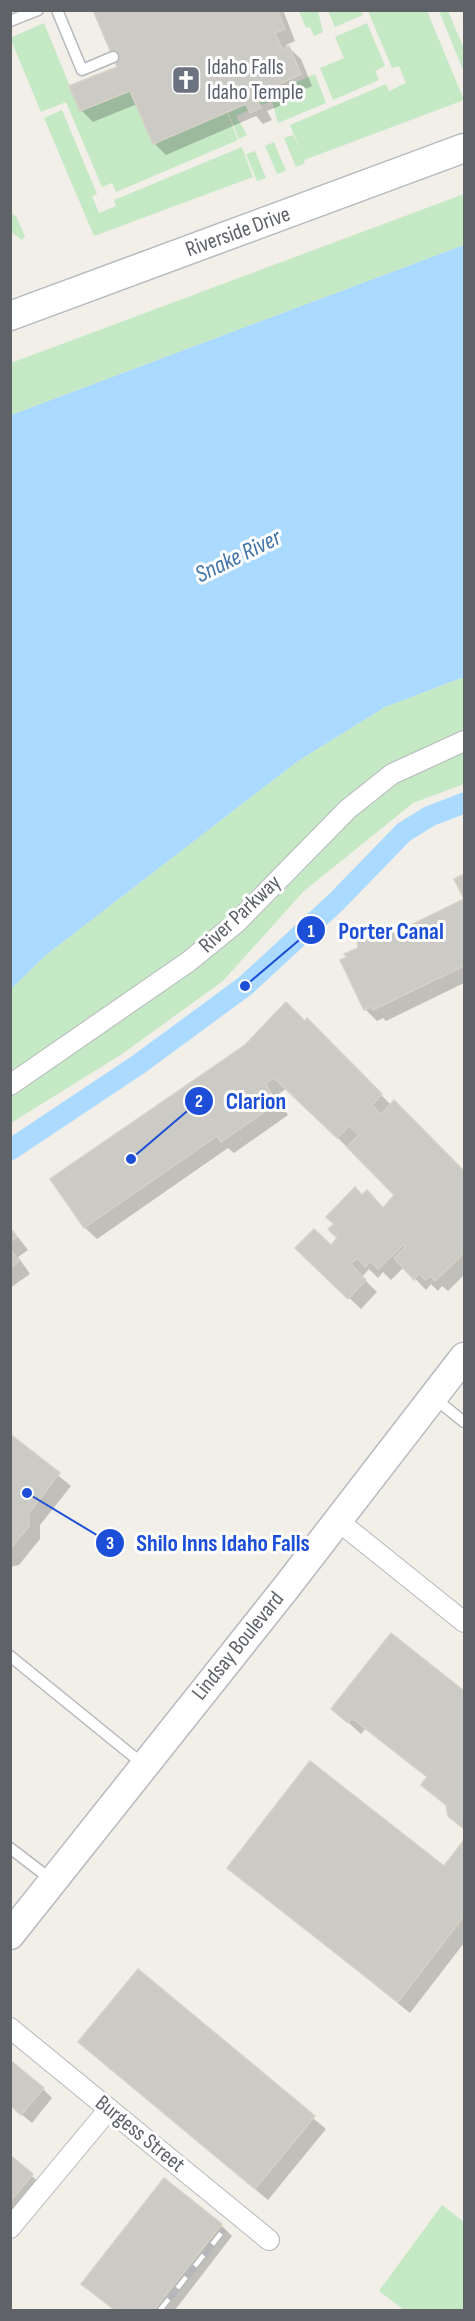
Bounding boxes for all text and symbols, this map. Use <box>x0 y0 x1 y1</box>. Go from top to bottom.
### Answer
place label: Idaho Falls Idaho Temple <box>207 54 304 106</box>
church icon: Idaho Falls Idaho Temple <box>170 64 202 96</box>
street label: Riverside Drive <box>182 201 294 263</box>
water label: Snake River <box>190 522 287 589</box>
street label: River Parkway <box>193 869 287 959</box>
callout: Porter Canal <box>296 909 456 951</box>
text: Porter Canal <box>338 917 444 946</box>
text: 1 <box>307 921 315 942</box>
callout: Clarion <box>184 1080 299 1122</box>
text: Clarion <box>226 1087 286 1116</box>
text: 2 <box>195 1091 203 1112</box>
callout: Shilo Inns Idaho Falls <box>95 1522 322 1564</box>
text: Shilo Inns Idaho Falls <box>136 1529 310 1558</box>
text: 3 <box>106 1533 114 1554</box>
street label: Lindsay Boulevard <box>186 1586 290 1706</box>
street label: Burgess Street <box>90 2090 191 2179</box>

